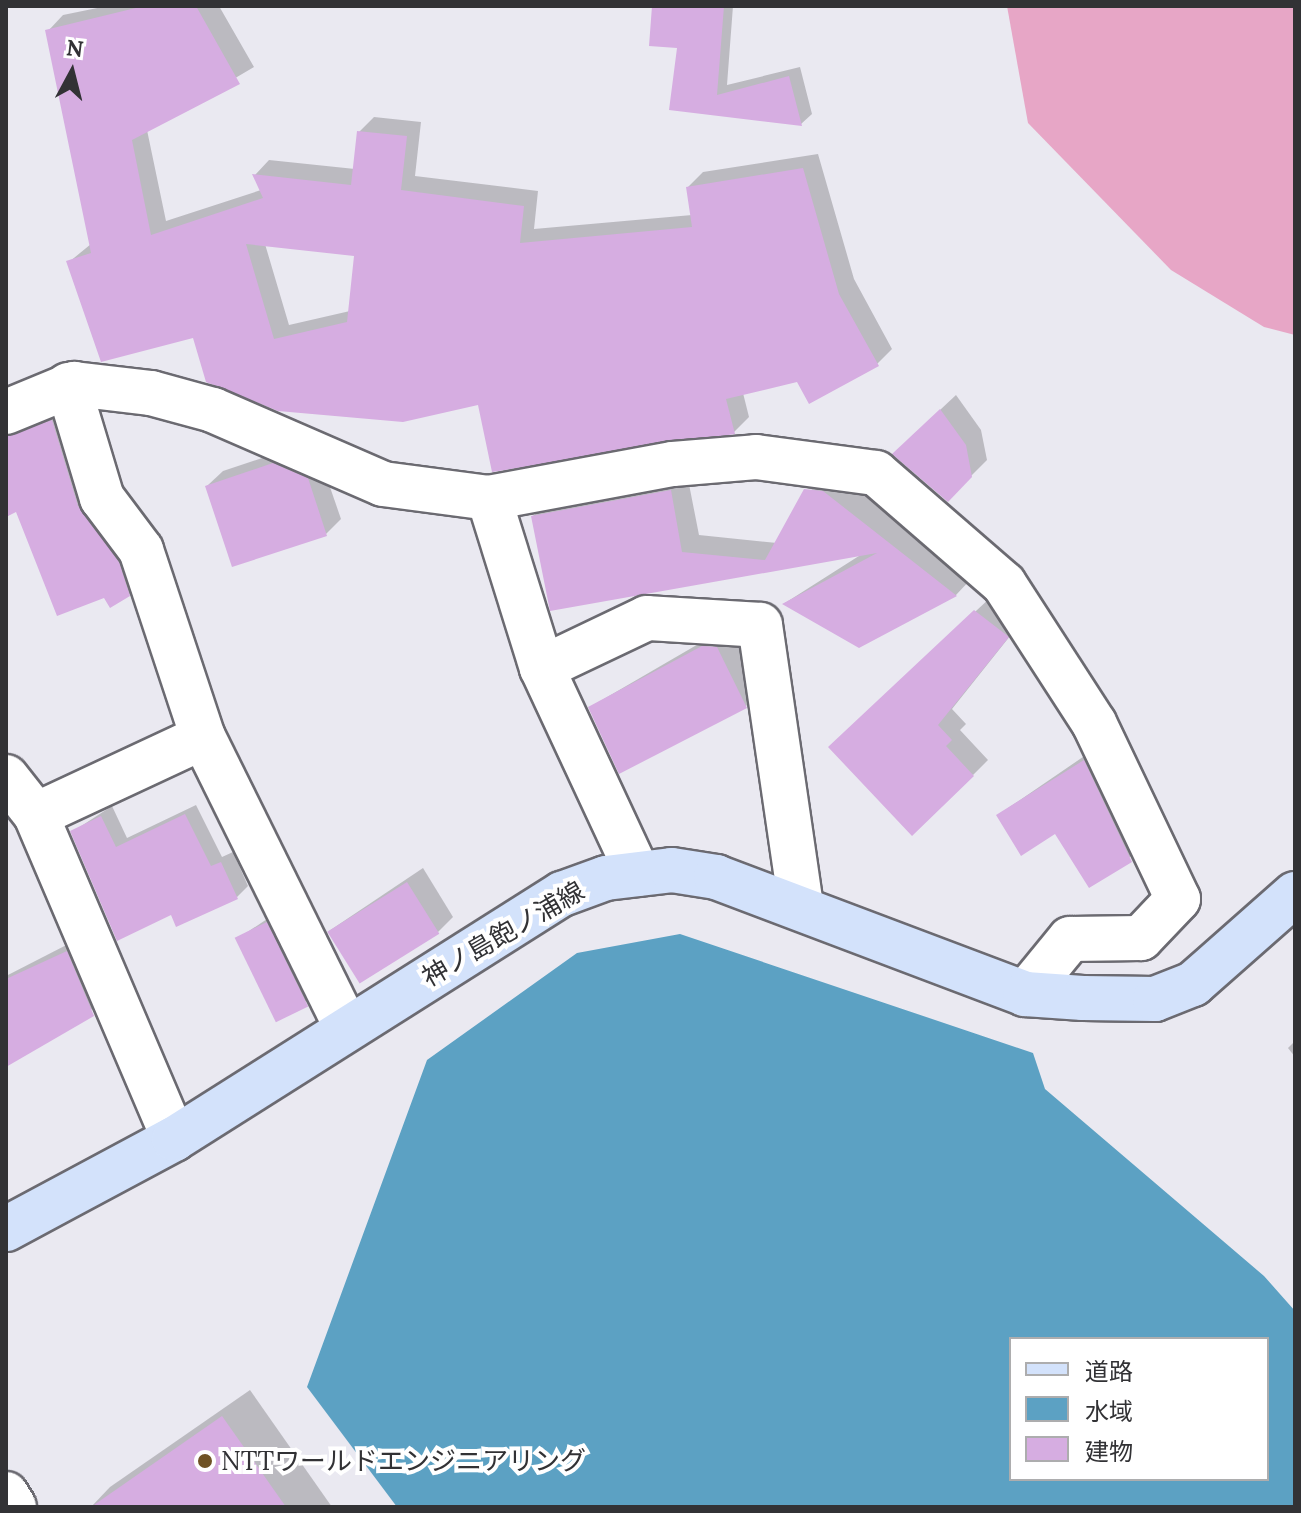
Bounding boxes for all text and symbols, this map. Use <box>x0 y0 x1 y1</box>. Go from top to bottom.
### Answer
north arrow <box>32 32 112 112</box>
text: N <box>65 33 85 63</box>
street label: 神ノ島飽ノ浦線 <box>416 875 590 993</box>
legend <box>1009 1337 1269 1481</box>
text: 道路 <box>1085 1356 1133 1387</box>
text: 水域 <box>1085 1396 1133 1427</box>
text: 建物 <box>1085 1436 1133 1467</box>
place label: NTTワールドエンジニアリング <box>221 1445 586 1477</box>
marker: NTTワールドエンジニアリング <box>196 1452 214 1470</box>

